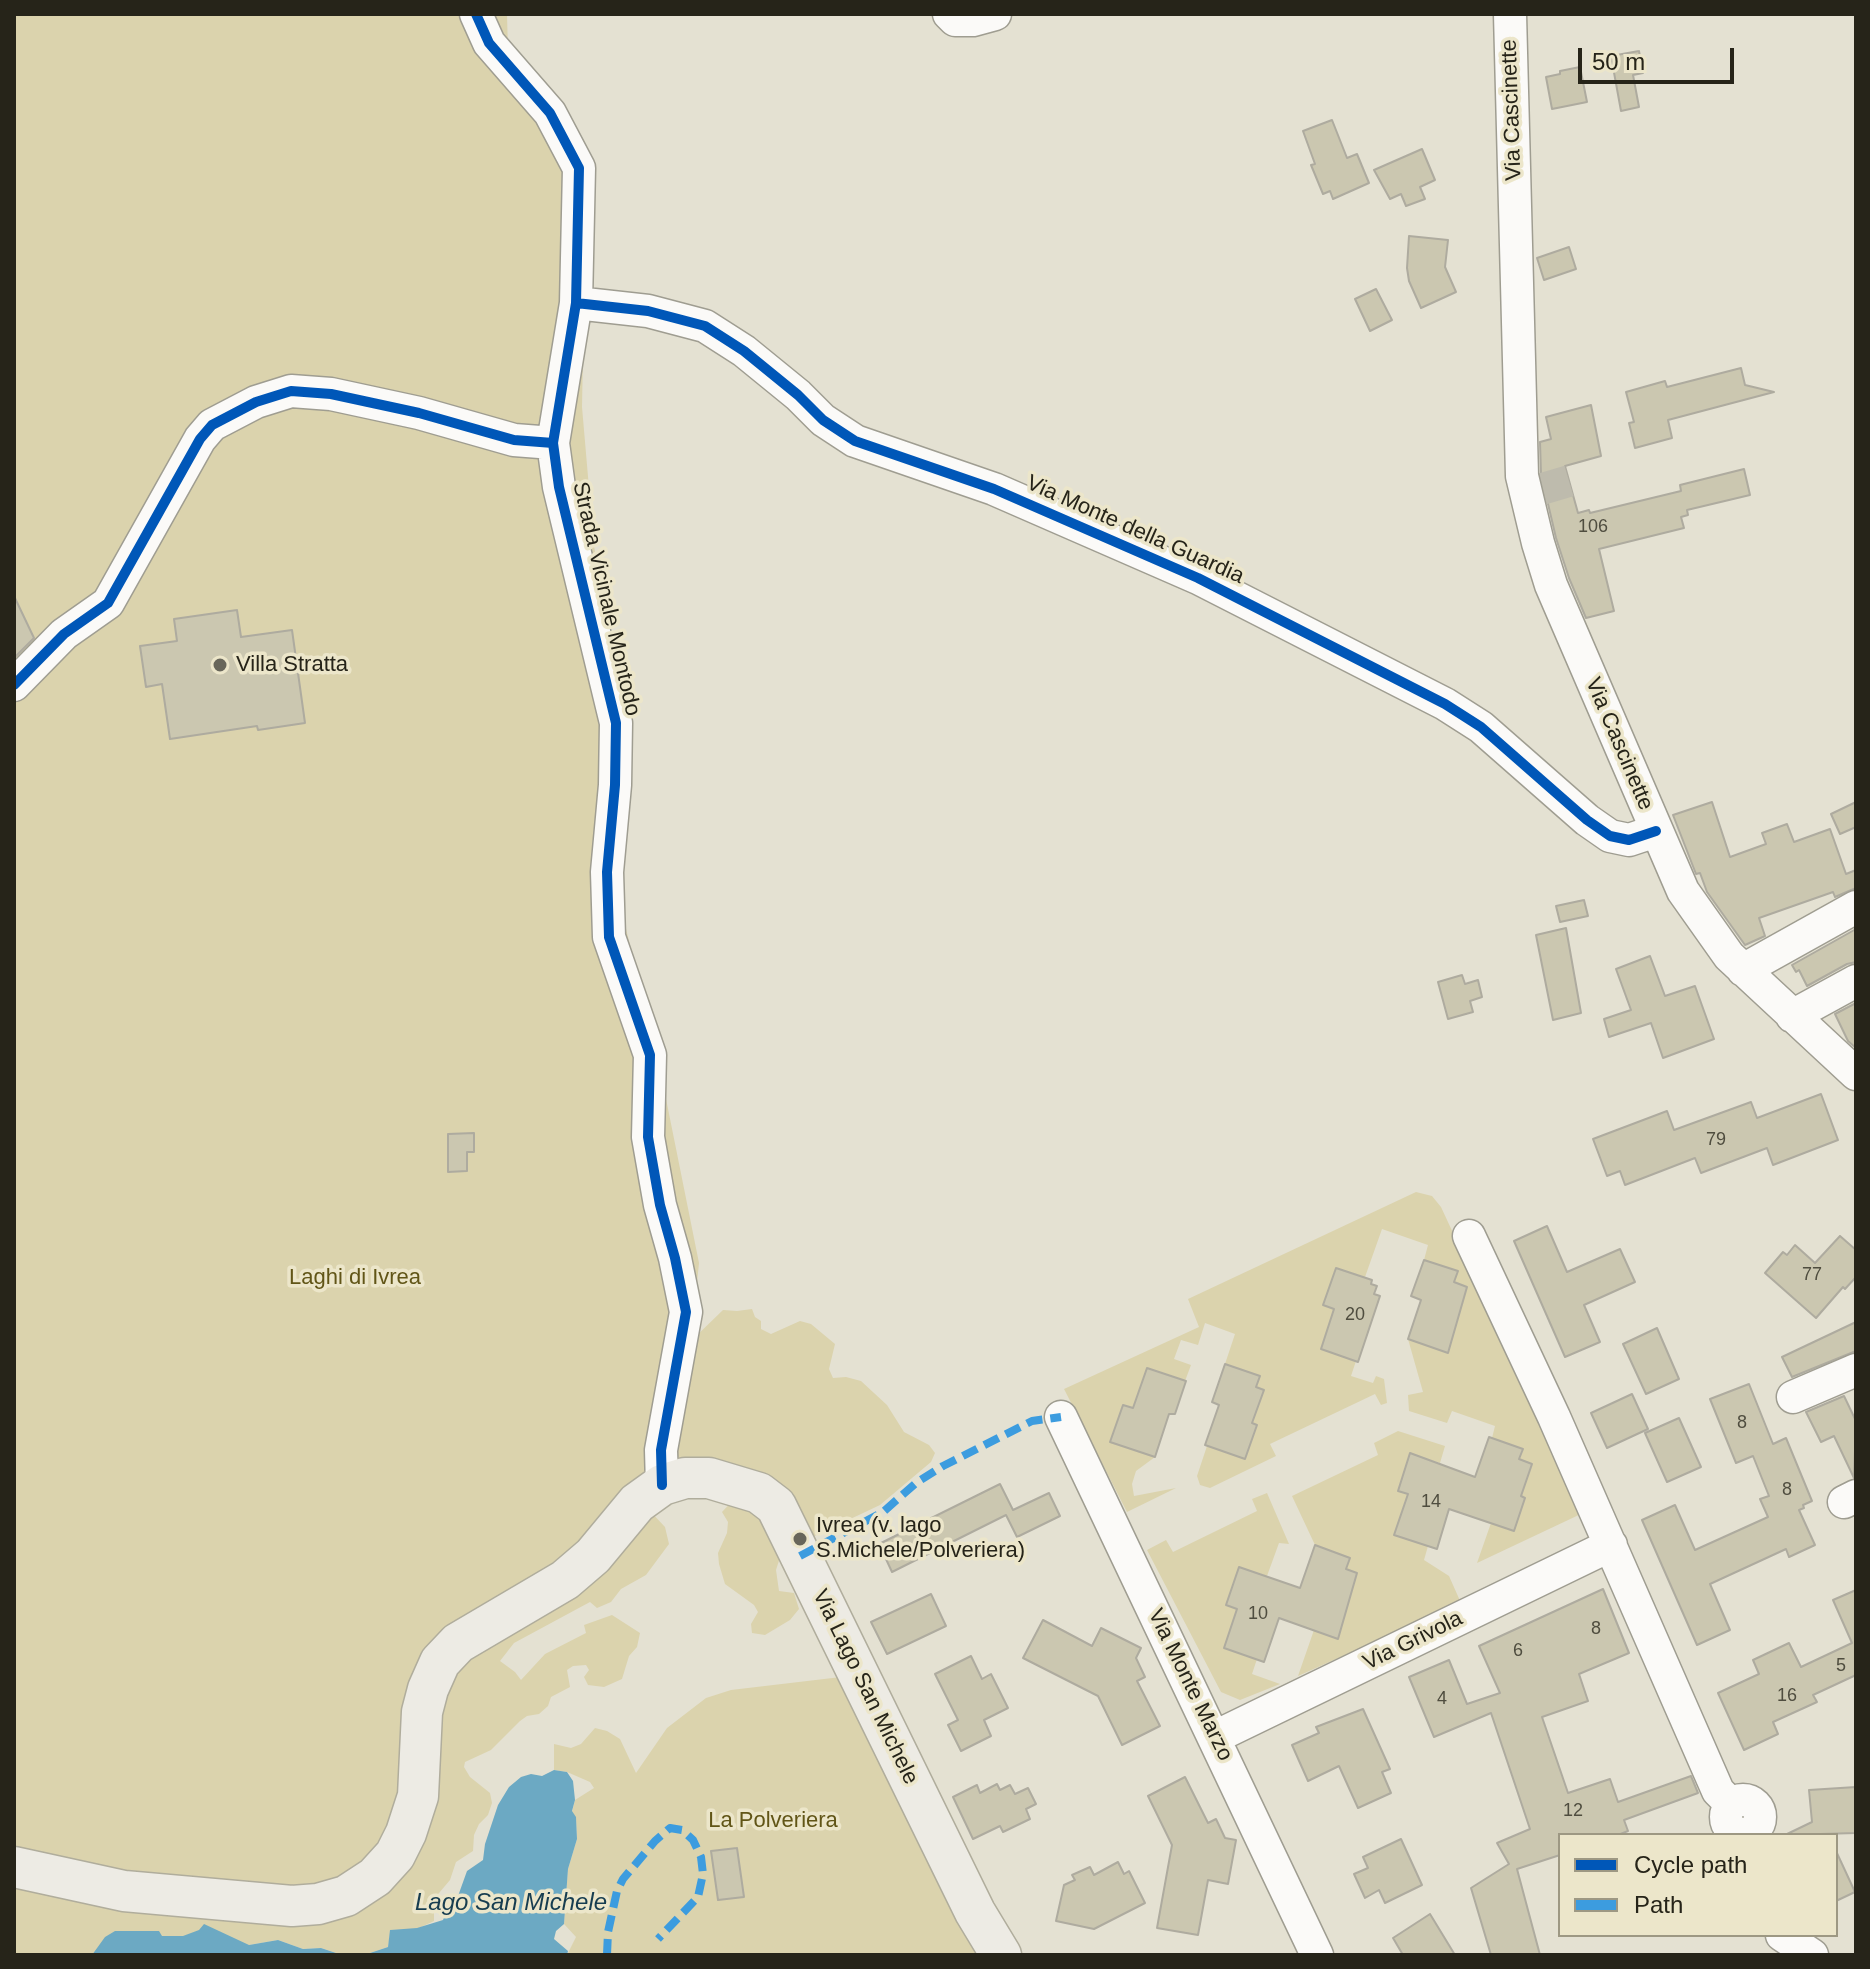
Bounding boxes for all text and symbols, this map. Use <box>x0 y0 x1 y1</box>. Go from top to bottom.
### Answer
scale bar <box>1582 32 1738 82</box>
street label: Via Cascinette <box>1496 39 1528 181</box>
text: 50 m <box>1592 48 1645 75</box>
street label: Via Monte della Guardia <box>1022 470 1248 590</box>
street label: Strada Vicinale Montodo <box>566 479 646 719</box>
house number: 106 <box>1578 516 1608 538</box>
place label: Villa Stratta <box>236 652 348 678</box>
marker: Villa Stratta <box>211 656 229 674</box>
street label: Via Cascinette <box>1579 674 1659 814</box>
house number: 79 <box>1706 1129 1726 1151</box>
house number: 77 <box>1802 1264 1822 1286</box>
park label: Laghi di Ivrea <box>289 1265 421 1291</box>
house number: 20 <box>1345 1304 1365 1326</box>
house number: 8 <box>1737 1412 1747 1434</box>
house number: 8 <box>1782 1479 1792 1501</box>
house number: 14 <box>1421 1491 1441 1513</box>
place label: Ivrea (v. lago S.Michele/Polveriera) <box>816 1513 1025 1564</box>
marker: Ivrea (v. lago S.Michele/Polveriera) <box>791 1530 809 1548</box>
street label: Via Lago San Michele <box>806 1585 924 1789</box>
house number: 10 <box>1248 1603 1268 1625</box>
street label: Via Monte Marzo <box>1142 1605 1238 1765</box>
street label: Via Grivola <box>1359 1606 1467 1676</box>
house number: 8 <box>1591 1618 1601 1640</box>
house number: 6 <box>1513 1640 1523 1662</box>
house number: 5 <box>1836 1655 1846 1677</box>
house number: 16 <box>1777 1685 1797 1707</box>
house number: 4 <box>1437 1688 1447 1710</box>
house number: 12 <box>1563 1800 1583 1822</box>
park label: La Polveriera <box>708 1808 838 1834</box>
legend <box>1558 1833 1838 1937</box>
text: Cycle path <box>1634 1851 1747 1878</box>
water label: Lago San Michele <box>415 1889 607 1917</box>
text: Path <box>1634 1891 1683 1918</box>

